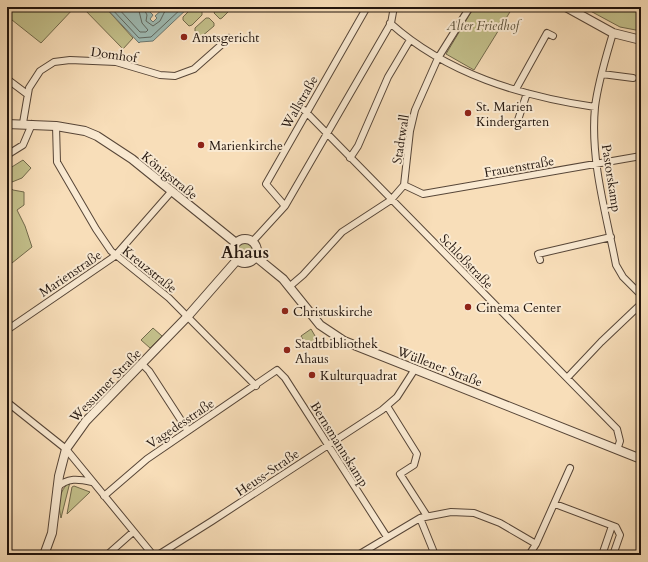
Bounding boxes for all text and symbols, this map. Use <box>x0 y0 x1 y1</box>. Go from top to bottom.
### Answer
park label: Alter Friedhof <box>446 17 523 35</box>
place label: Amtsgericht <box>192 29 259 47</box>
marker: Amtsgericht <box>179 32 189 42</box>
street label: Domhof <box>89 43 140 67</box>
street label: Wallstraße <box>277 72 322 133</box>
place label: St. Marien Kindergarten <box>476 98 550 131</box>
marker: St. Marien Kindergarten <box>463 108 473 118</box>
street label: Stadtwall <box>388 112 414 165</box>
place label: Marienkirche <box>209 137 283 155</box>
marker: Marienkirche <box>196 140 206 150</box>
street label: Pastorskamp <box>597 143 625 213</box>
street label: Königstraße <box>137 148 201 204</box>
street label: Frauenstraße <box>483 152 556 182</box>
street label: Schloßstraße <box>435 230 497 293</box>
district label: Ahaus <box>221 241 269 264</box>
street label: Kreuzstraße <box>118 242 181 298</box>
street label: Marienstraße <box>36 246 106 301</box>
place label: Cinema Center <box>476 299 561 317</box>
marker: Cinema Center <box>463 302 473 312</box>
place label: Christuskirche <box>293 303 373 321</box>
marker: Christuskirche <box>280 306 290 316</box>
place label: Stadtbibliothek Ahaus <box>295 335 378 368</box>
street label: Wüllener Straße <box>393 342 485 392</box>
street label: Wessumer Straße <box>65 345 146 427</box>
marker: Stadtbibliothek Ahaus <box>282 345 292 355</box>
place label: Kulturquadrat <box>320 367 397 385</box>
marker: Kulturquadrat <box>307 370 317 380</box>
street label: Vagedesstraße <box>143 395 218 453</box>
street label: Bernsmannskamp <box>306 398 373 491</box>
street label: Heuss-Straße <box>232 445 303 501</box>

